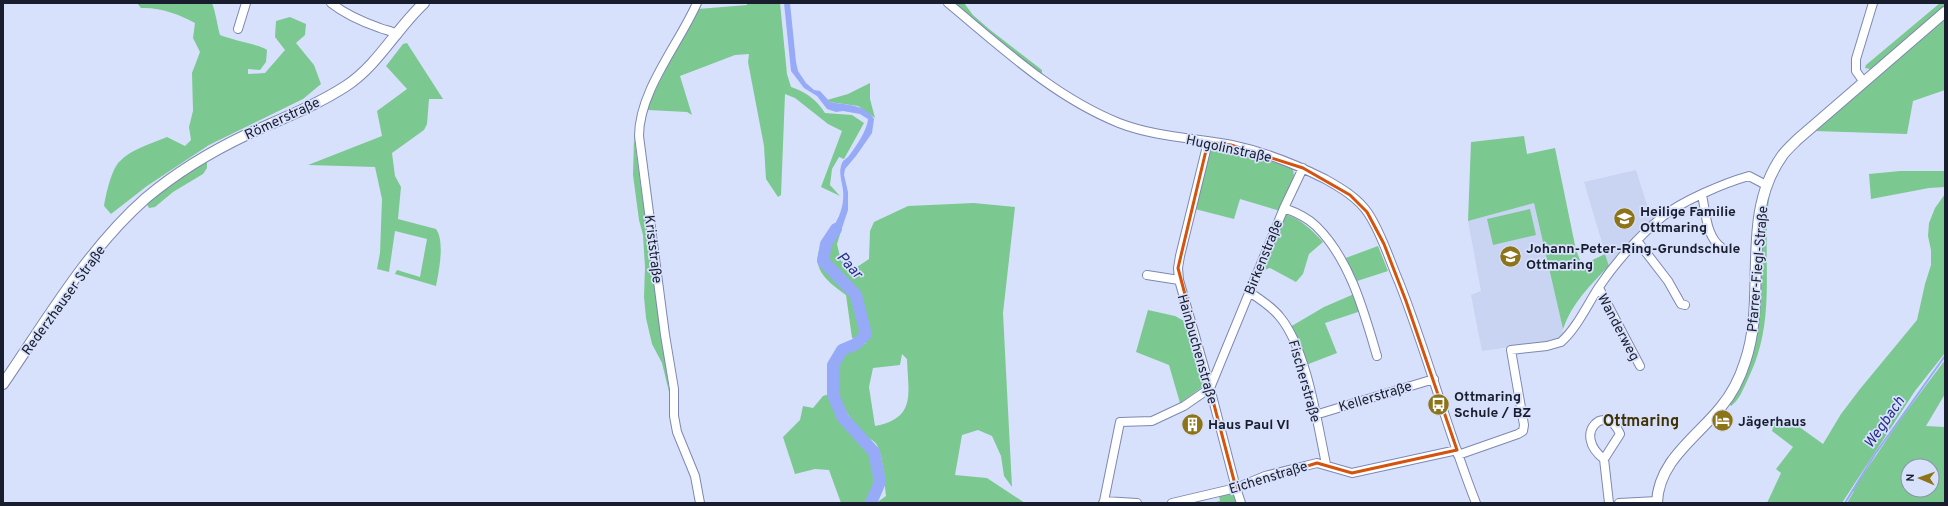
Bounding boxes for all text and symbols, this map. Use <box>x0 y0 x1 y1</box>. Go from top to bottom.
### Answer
street label: Römerstraße <box>242 94 323 144</box>
street label: Hugolinstraße <box>1184 132 1273 167</box>
place label: Heilige Familie Ottmaring <box>1640 204 1736 237</box>
street label: Pfarrer-Fiegl-Straße <box>1745 205 1772 333</box>
school or university icon: Heilige Familie Ottmaring <box>1611 206 1637 232</box>
street label: Kriststraße <box>640 214 665 284</box>
street label: Birkenstraße <box>1242 217 1287 298</box>
place label: Johann-Peter-Ring-Grundschule Ottmaring <box>1526 241 1741 274</box>
street label: Rederzhauser Straße <box>19 243 110 359</box>
school or university icon: Johann-Peter-Ring-Grundschule Ottmaring <box>1498 243 1524 269</box>
water label: Paar <box>832 249 867 284</box>
street label: Wanderweg <box>1593 291 1642 364</box>
street label: Hainbuchenstraße <box>1173 293 1220 406</box>
street label: Fischerstraße <box>1284 338 1323 425</box>
street label: Kellerstraße <box>1337 378 1414 417</box>
place label: Ottmaring Schule / BZ <box>1454 389 1531 422</box>
bus stop icon: Ottmaring Schule / BZ <box>1425 391 1451 417</box>
water label: Wegbach <box>1861 393 1910 453</box>
hotel icon: Jägerhaus <box>1709 408 1735 434</box>
building icon: Haus Paul VI <box>1179 411 1205 437</box>
district label: Ottmaring <box>1603 412 1679 432</box>
place label: Jägerhaus <box>1738 414 1807 431</box>
place label: Haus Paul VI <box>1208 417 1290 434</box>
street label: Eichenstraße <box>1227 458 1310 498</box>
north arrow <box>1900 458 1940 498</box>
text: N <box>1904 473 1918 482</box>

